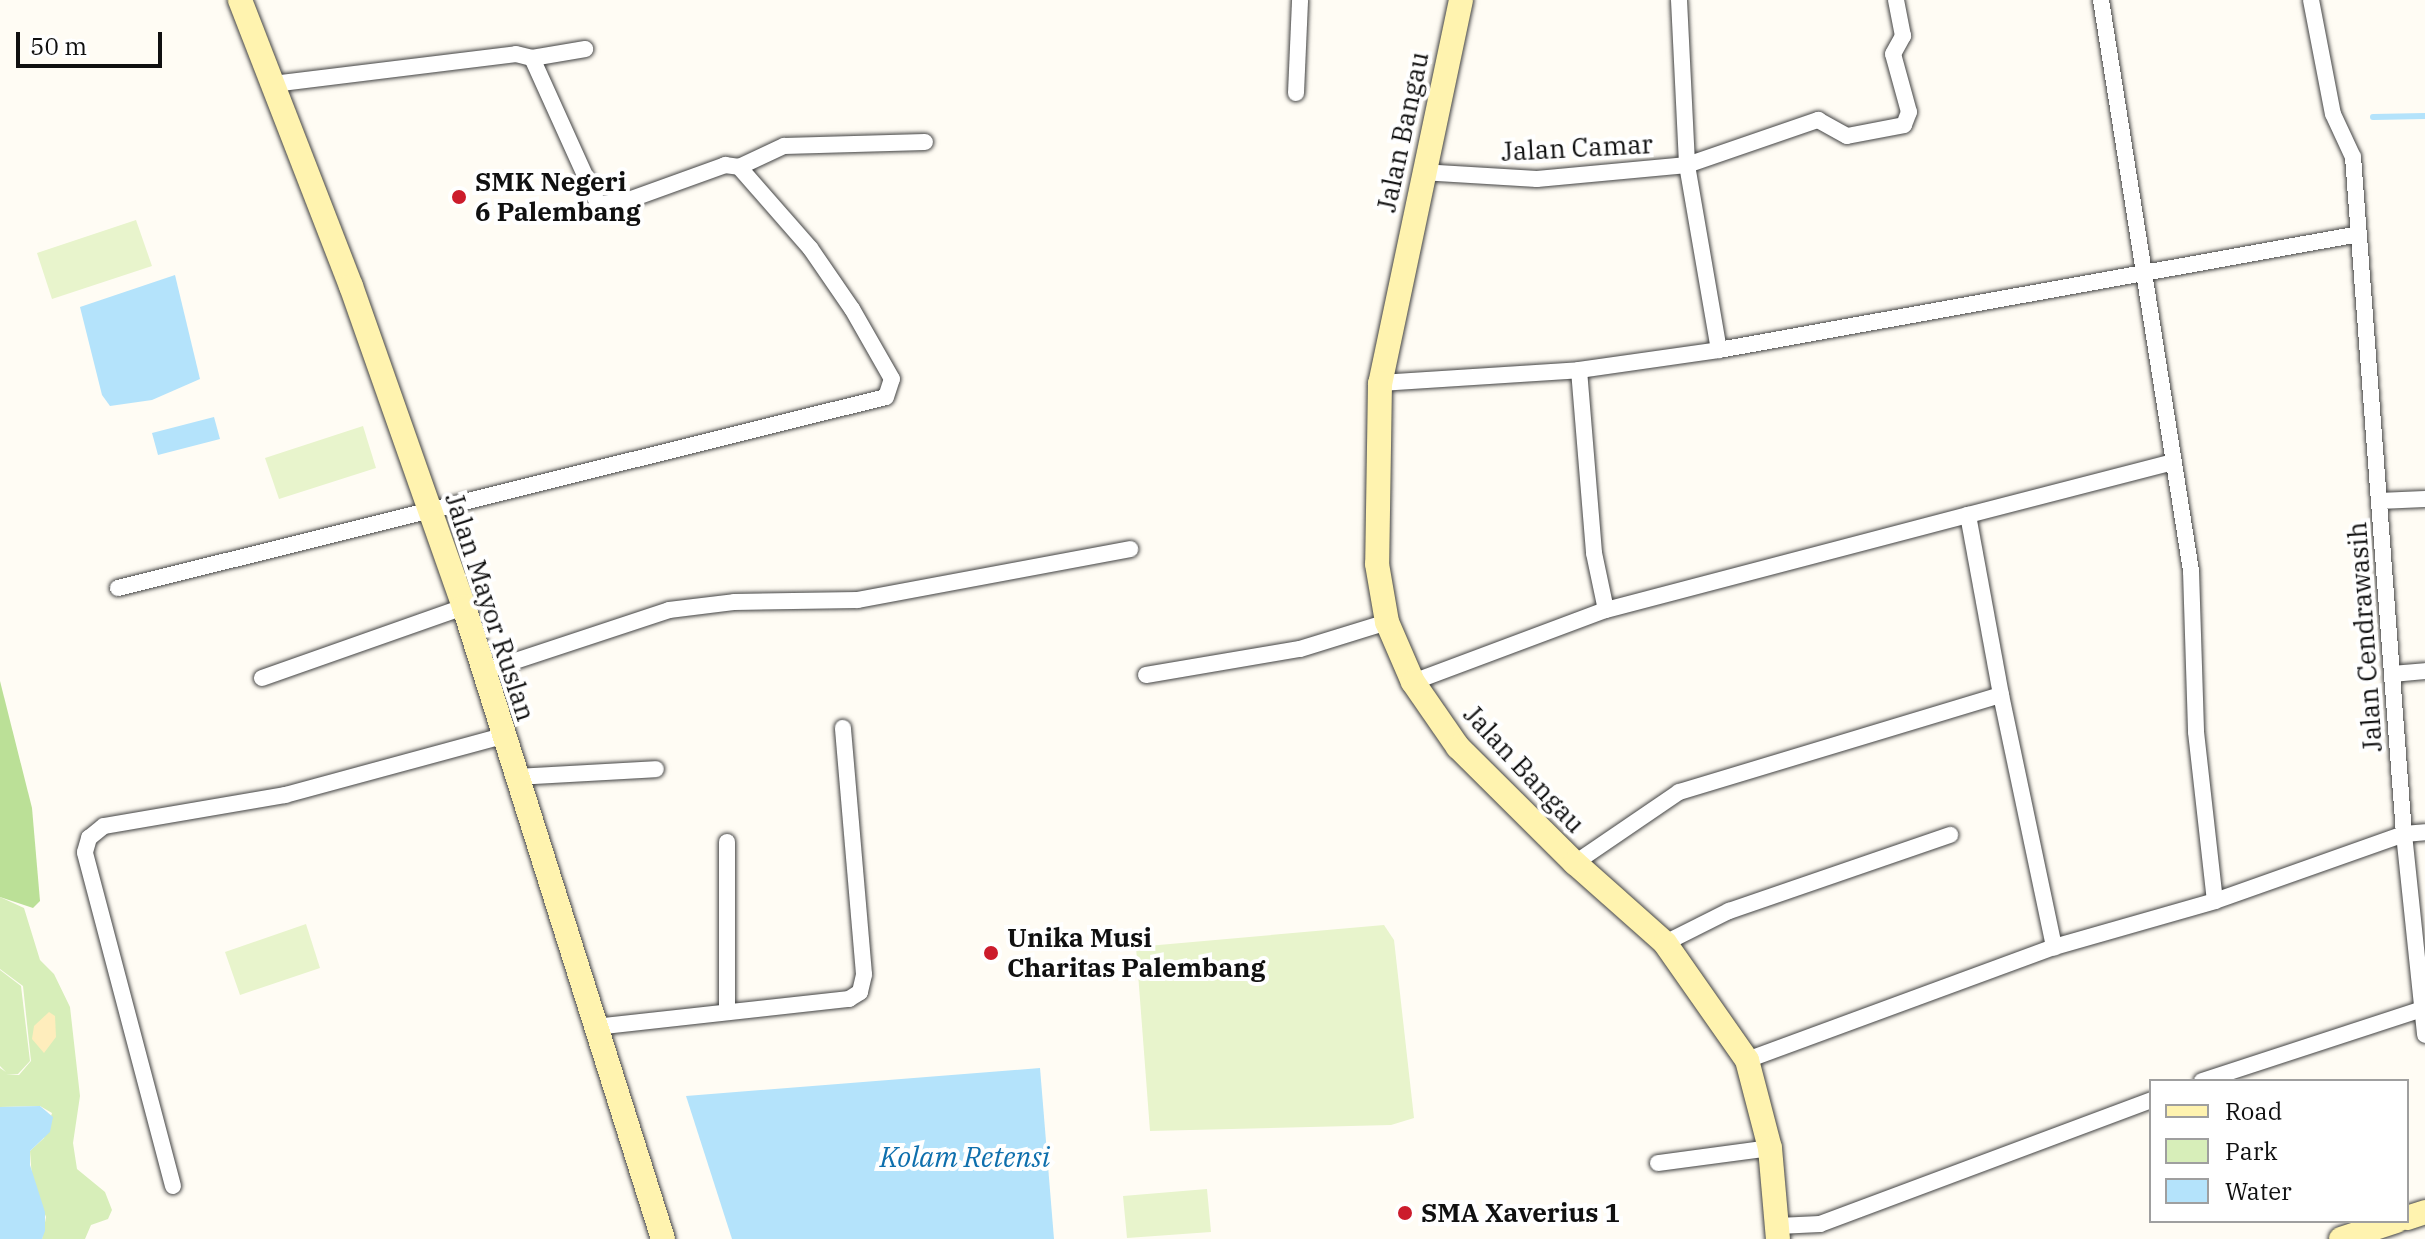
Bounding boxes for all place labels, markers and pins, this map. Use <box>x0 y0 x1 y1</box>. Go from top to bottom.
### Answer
place label: SMK Negeri 6 Palembang <box>475 166 641 228</box>
marker: SMK Negeri 6 Palembang <box>450 188 468 206</box>
place label: Unika Musi Charitas Palembang <box>1007 922 1266 984</box>
marker: Unika Musi Charitas Palembang <box>982 944 1000 962</box>
place label: SMA Xaverius 1 <box>1421 1197 1620 1229</box>
marker: SMA Xaverius 1 <box>1396 1204 1414 1222</box>

